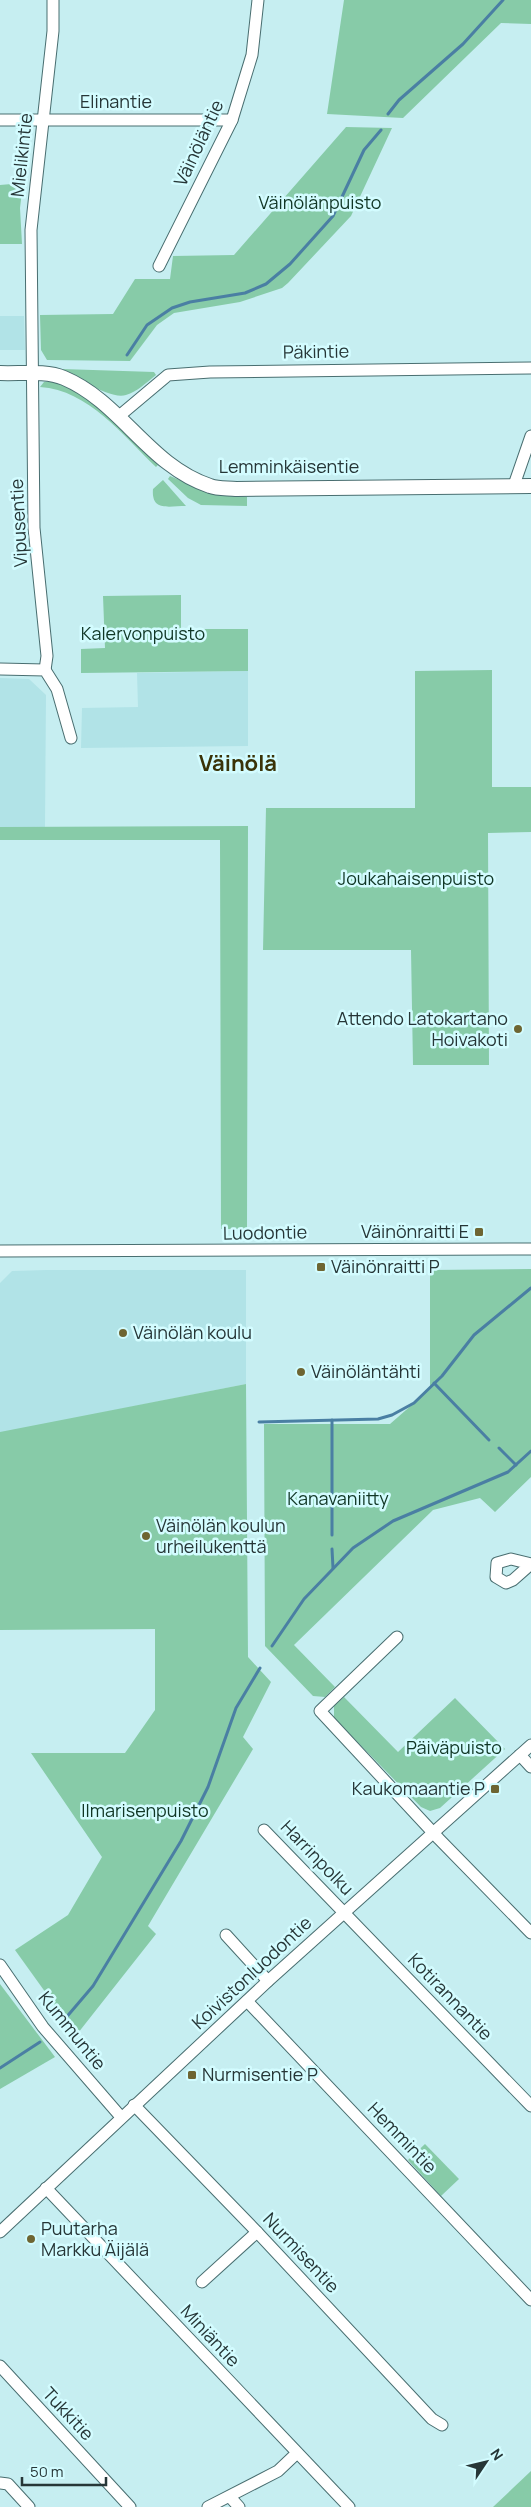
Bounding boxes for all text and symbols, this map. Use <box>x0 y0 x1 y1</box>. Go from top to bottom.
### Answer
street label: Elinantie <box>80 89 152 113</box>
street label: Väinöläntie <box>168 96 228 190</box>
street label: Mielikintie <box>5 112 37 198</box>
park label: Väinölänpuisto <box>259 190 381 214</box>
street label: Päkintie <box>283 338 349 364</box>
street label: Lemminkäisentie <box>219 454 359 478</box>
street label: Vipusentie <box>4 478 32 568</box>
park label: Kalervonpuisto <box>81 621 205 645</box>
district label: Väinölä <box>199 748 277 778</box>
park label: Joukahaisenpuisto <box>338 866 494 890</box>
place label: Attendo Latokartano Hoivakoti <box>337 1006 508 1051</box>
marker: Attendo Latokartano Hoivakoti <box>512 1023 524 1035</box>
street label: Luodontie <box>223 1219 307 1245</box>
place label: Väinönraitti E <box>361 1219 469 1243</box>
marker: Väinönraitti E <box>473 1226 485 1238</box>
place label: Väinönraitti P <box>331 1254 440 1278</box>
marker: Väinönraitti P <box>315 1261 327 1273</box>
place label: Väinölän koulu <box>133 1320 252 1344</box>
marker: Väinölän koulu <box>117 1327 129 1339</box>
place label: Väinöläntähti <box>311 1359 421 1383</box>
marker: Väinöläntähti <box>295 1366 307 1378</box>
park label: Kanavaniitty <box>287 1486 389 1510</box>
place label: Väinölän koulun urheilukenttä <box>156 1513 286 1558</box>
marker: Väinölän koulun urheilukenttä <box>140 1530 152 1542</box>
park label: Päiväpuisto <box>406 1735 502 1759</box>
place label: Kaukomaantie P <box>352 1776 485 1800</box>
marker: Kaukomaantie P <box>489 1783 501 1795</box>
park label: Ilmarisenpuisto <box>81 1798 209 1822</box>
street label: Harrinpolku <box>276 1815 359 1900</box>
street label: Koivistonluodontie <box>186 1911 316 2034</box>
street label: Kotirannantie <box>403 1948 498 2045</box>
street label: Kummuntie <box>34 1986 112 2075</box>
place label: Nurmisentie P <box>202 2062 318 2086</box>
marker: Nurmisentie P <box>186 2069 198 2081</box>
street label: Hemmintie <box>363 2097 443 2178</box>
street label: Nurmisentie <box>258 2207 345 2298</box>
place label: Puutarha Markku Äijälä <box>41 2216 149 2261</box>
marker: Puutarha Markku Äijälä <box>25 2233 37 2245</box>
street label: Miniäntie <box>176 2299 246 2372</box>
street label: Tukkitie <box>38 2382 100 2445</box>
north arrow <box>461 2437 511 2487</box>
text: N <box>486 2445 508 2464</box>
scale bar <box>22 2454 106 2486</box>
text: 50 m <box>30 2461 64 2482</box>

